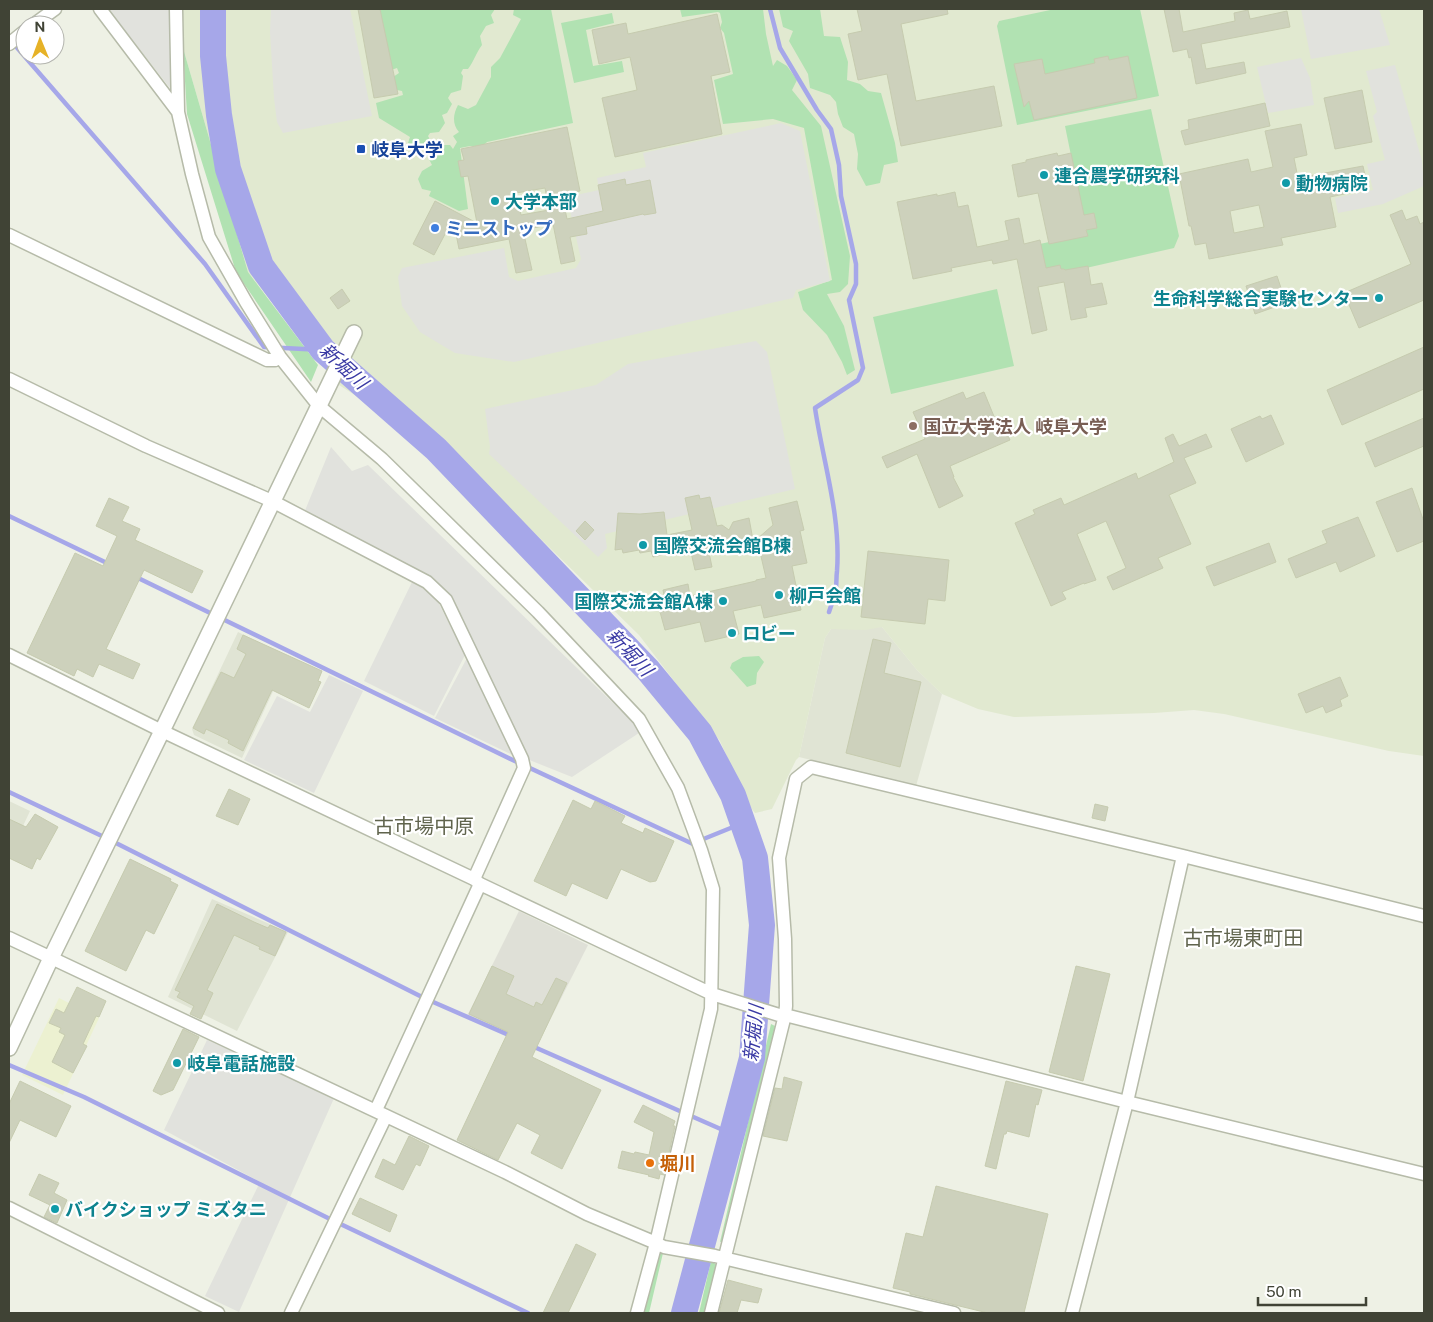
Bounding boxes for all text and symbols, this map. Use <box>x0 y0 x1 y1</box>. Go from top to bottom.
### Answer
north arrow <box>15 15 65 65</box>
text: N <box>34 19 45 35</box>
place label: 岐阜大学 <box>371 139 443 160</box>
marker: 岐阜大学 <box>355 143 367 155</box>
place label: 連合農学研究科 <box>1054 165 1180 186</box>
marker: 連合農学研究科 <box>1038 169 1050 181</box>
place label: 動物病院 <box>1296 173 1368 194</box>
marker: 動物病院 <box>1280 177 1292 189</box>
place label: 大学本部 <box>505 191 577 212</box>
marker: 大学本部 <box>489 195 501 207</box>
place label: ミニストップ <box>445 218 553 239</box>
marker: ミニストップ <box>429 222 441 234</box>
place label: 生命科学総合実験センター <box>1153 288 1369 309</box>
marker: 生命科学総合実験センター <box>1373 292 1385 304</box>
water label: 新堀川 <box>316 339 374 395</box>
place label: 国立大学法人 岐阜大学 <box>923 416 1107 437</box>
marker: 国立大学法人 岐阜大学 <box>907 420 919 432</box>
place label: 国際交流会館B棟 <box>653 535 791 556</box>
marker: 国際交流会館B棟 <box>637 539 649 551</box>
place label: 柳戸会館 <box>789 585 861 606</box>
marker: 柳戸会館 <box>773 589 785 601</box>
place label: 国際交流会館A棟 <box>574 591 713 612</box>
marker: 国際交流会館A棟 <box>717 595 729 607</box>
place label: ロビー <box>742 623 796 644</box>
water label: 新堀川 <box>603 624 659 682</box>
marker: ロビー <box>726 627 738 639</box>
district label: 古市場中原 <box>374 814 474 838</box>
district label: 古市場東町田 <box>1183 926 1303 950</box>
water label: 新堀川 <box>739 1002 767 1063</box>
place label: 岐阜電話施設 <box>187 1053 295 1074</box>
marker: 岐阜電話施設 <box>171 1057 183 1069</box>
place label: 堀川 <box>660 1153 696 1174</box>
marker: 堀川 <box>644 1157 656 1169</box>
place label: バイクショップ ミズタニ <box>65 1199 267 1220</box>
marker: バイクショップ ミズタニ <box>49 1203 61 1215</box>
scale bar <box>1258 1274 1366 1306</box>
text: 50 m <box>1266 1283 1301 1300</box>

